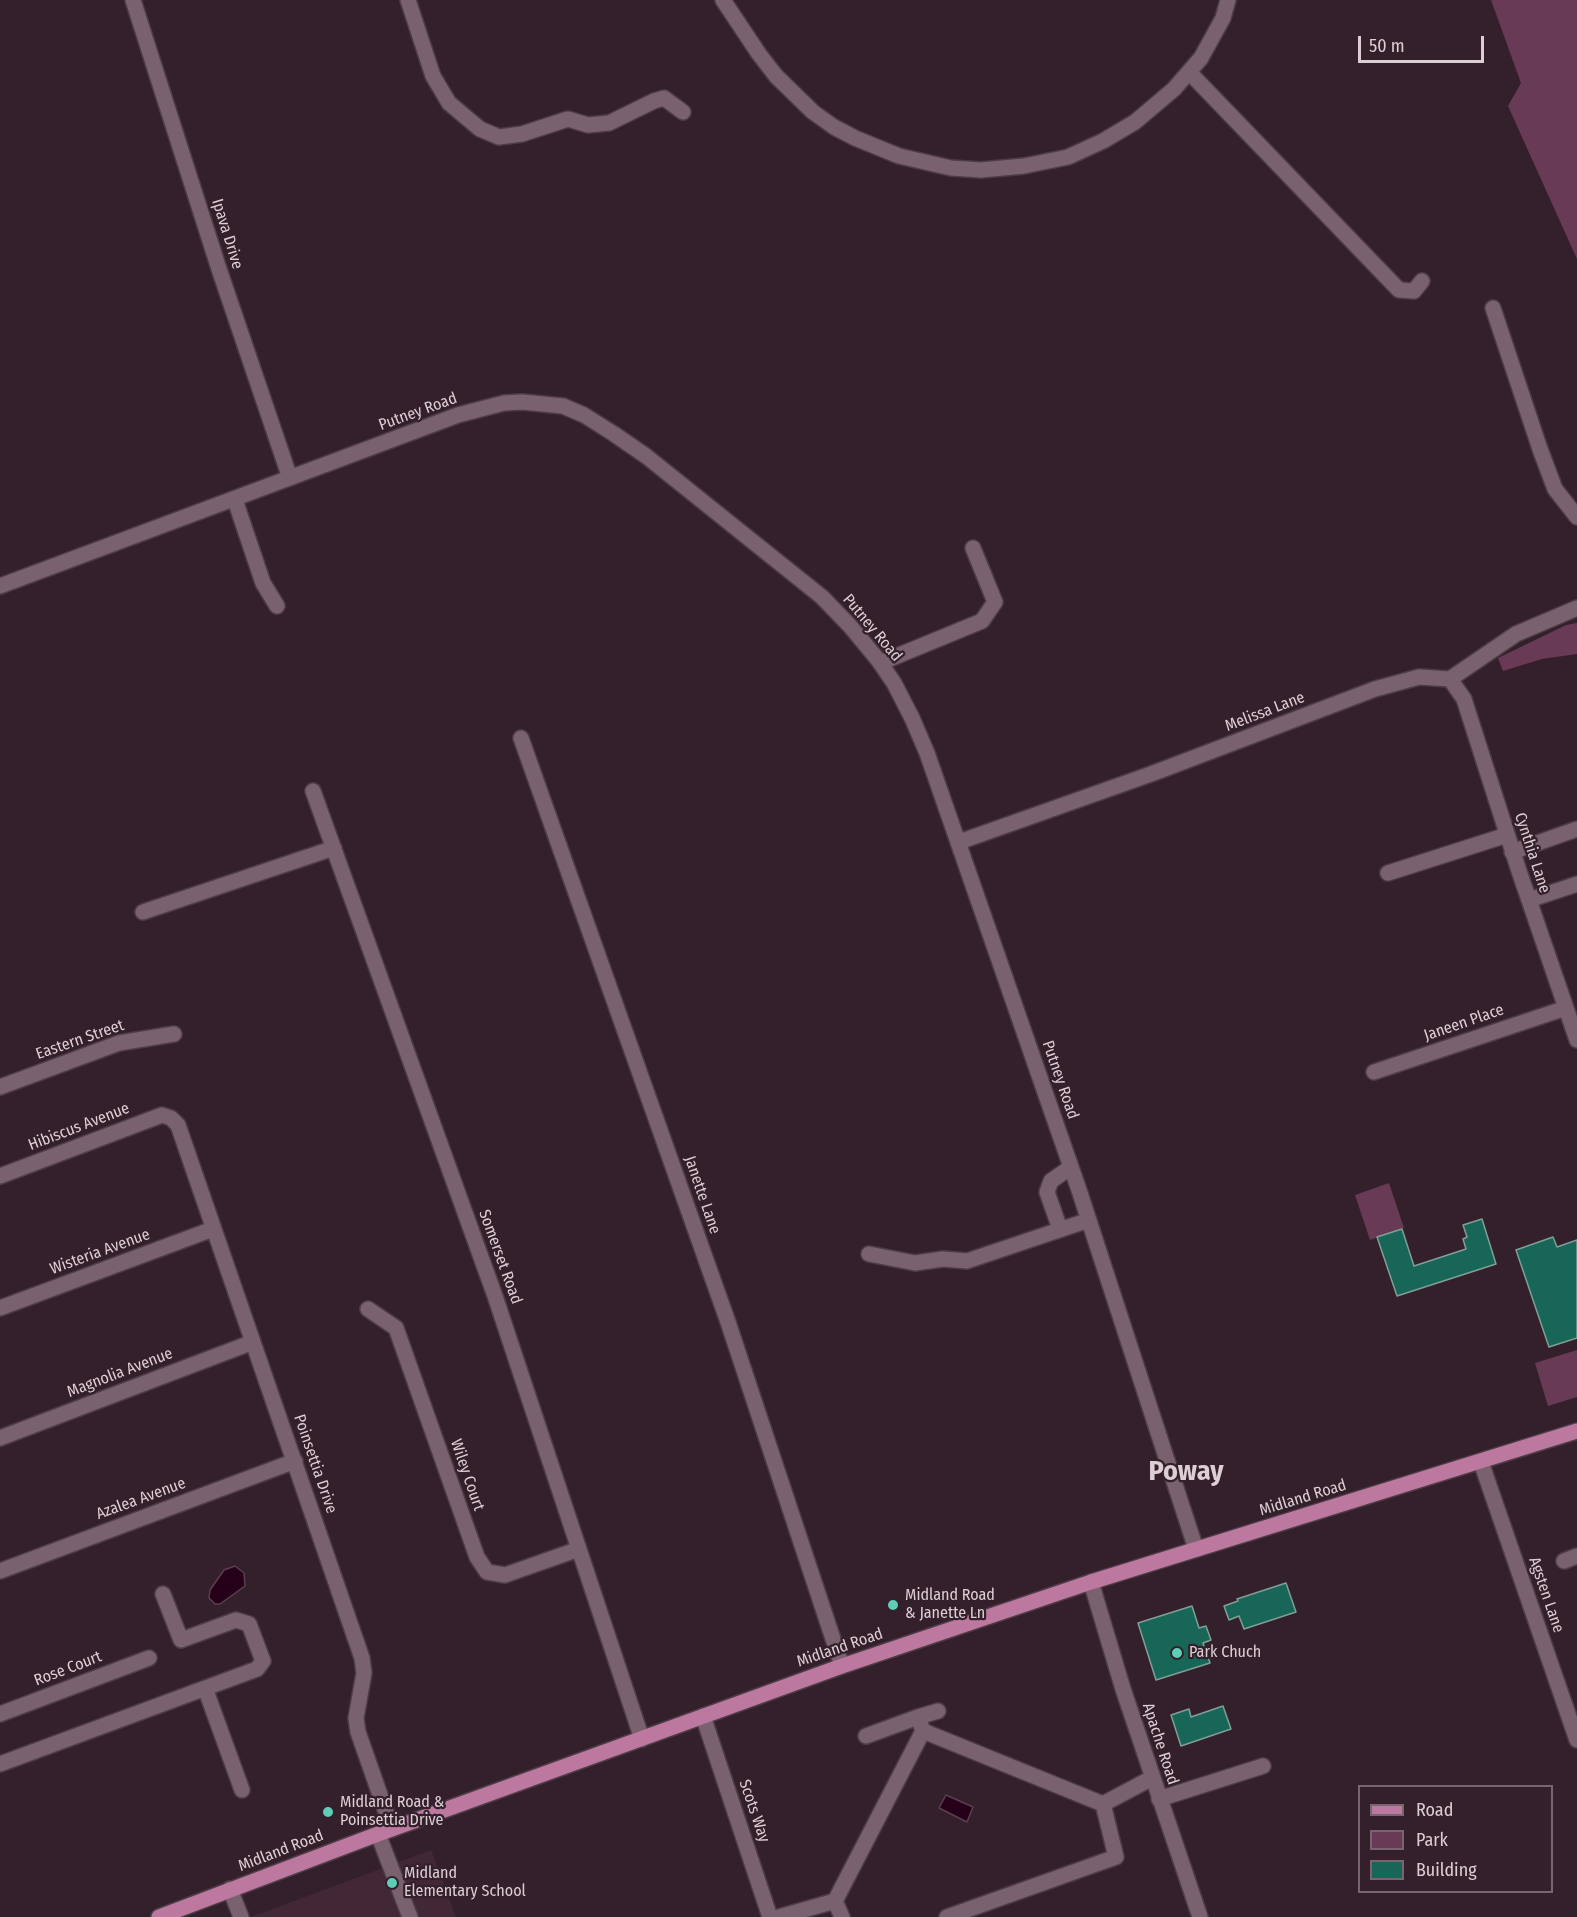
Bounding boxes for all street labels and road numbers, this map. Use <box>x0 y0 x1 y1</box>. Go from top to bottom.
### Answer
street label: Ipava Drive <box>207 197 247 271</box>
street label: Putney Road <box>376 389 460 435</box>
street label: Putney Road <box>838 590 906 666</box>
street label: Melissa Lane <box>1222 688 1308 736</box>
street label: Cynthia Lane <box>1510 810 1554 896</box>
street label: Janeen Place <box>1422 1000 1506 1046</box>
street label: Eastern Street <box>33 1016 127 1064</box>
street label: Putney Road <box>1038 1038 1082 1122</box>
street label: Hibiscus Avenue <box>26 1099 132 1155</box>
street label: Janette Lane <box>680 1153 724 1237</box>
street label: Somerset Road <box>474 1207 526 1307</box>
street label: Wisteria Avenue <box>47 1225 153 1279</box>
street label: Magnolia Avenue <box>65 1344 175 1402</box>
street label: Poinsettia Drive <box>289 1412 341 1516</box>
street label: Wiley Court <box>446 1437 488 1513</box>
street label: Azalea Avenue <box>94 1474 188 1524</box>
street label: Midland Road <box>1257 1476 1349 1520</box>
street label: Agsten Lane <box>1524 1555 1568 1635</box>
street label: Midland Road <box>794 1624 886 1672</box>
street label: Rose Court <box>32 1647 104 1691</box>
street label: Apache Road <box>1138 1701 1182 1787</box>
street label: Scots Way <box>734 1777 774 1845</box>
street label: Midland Road <box>236 1826 326 1876</box>

